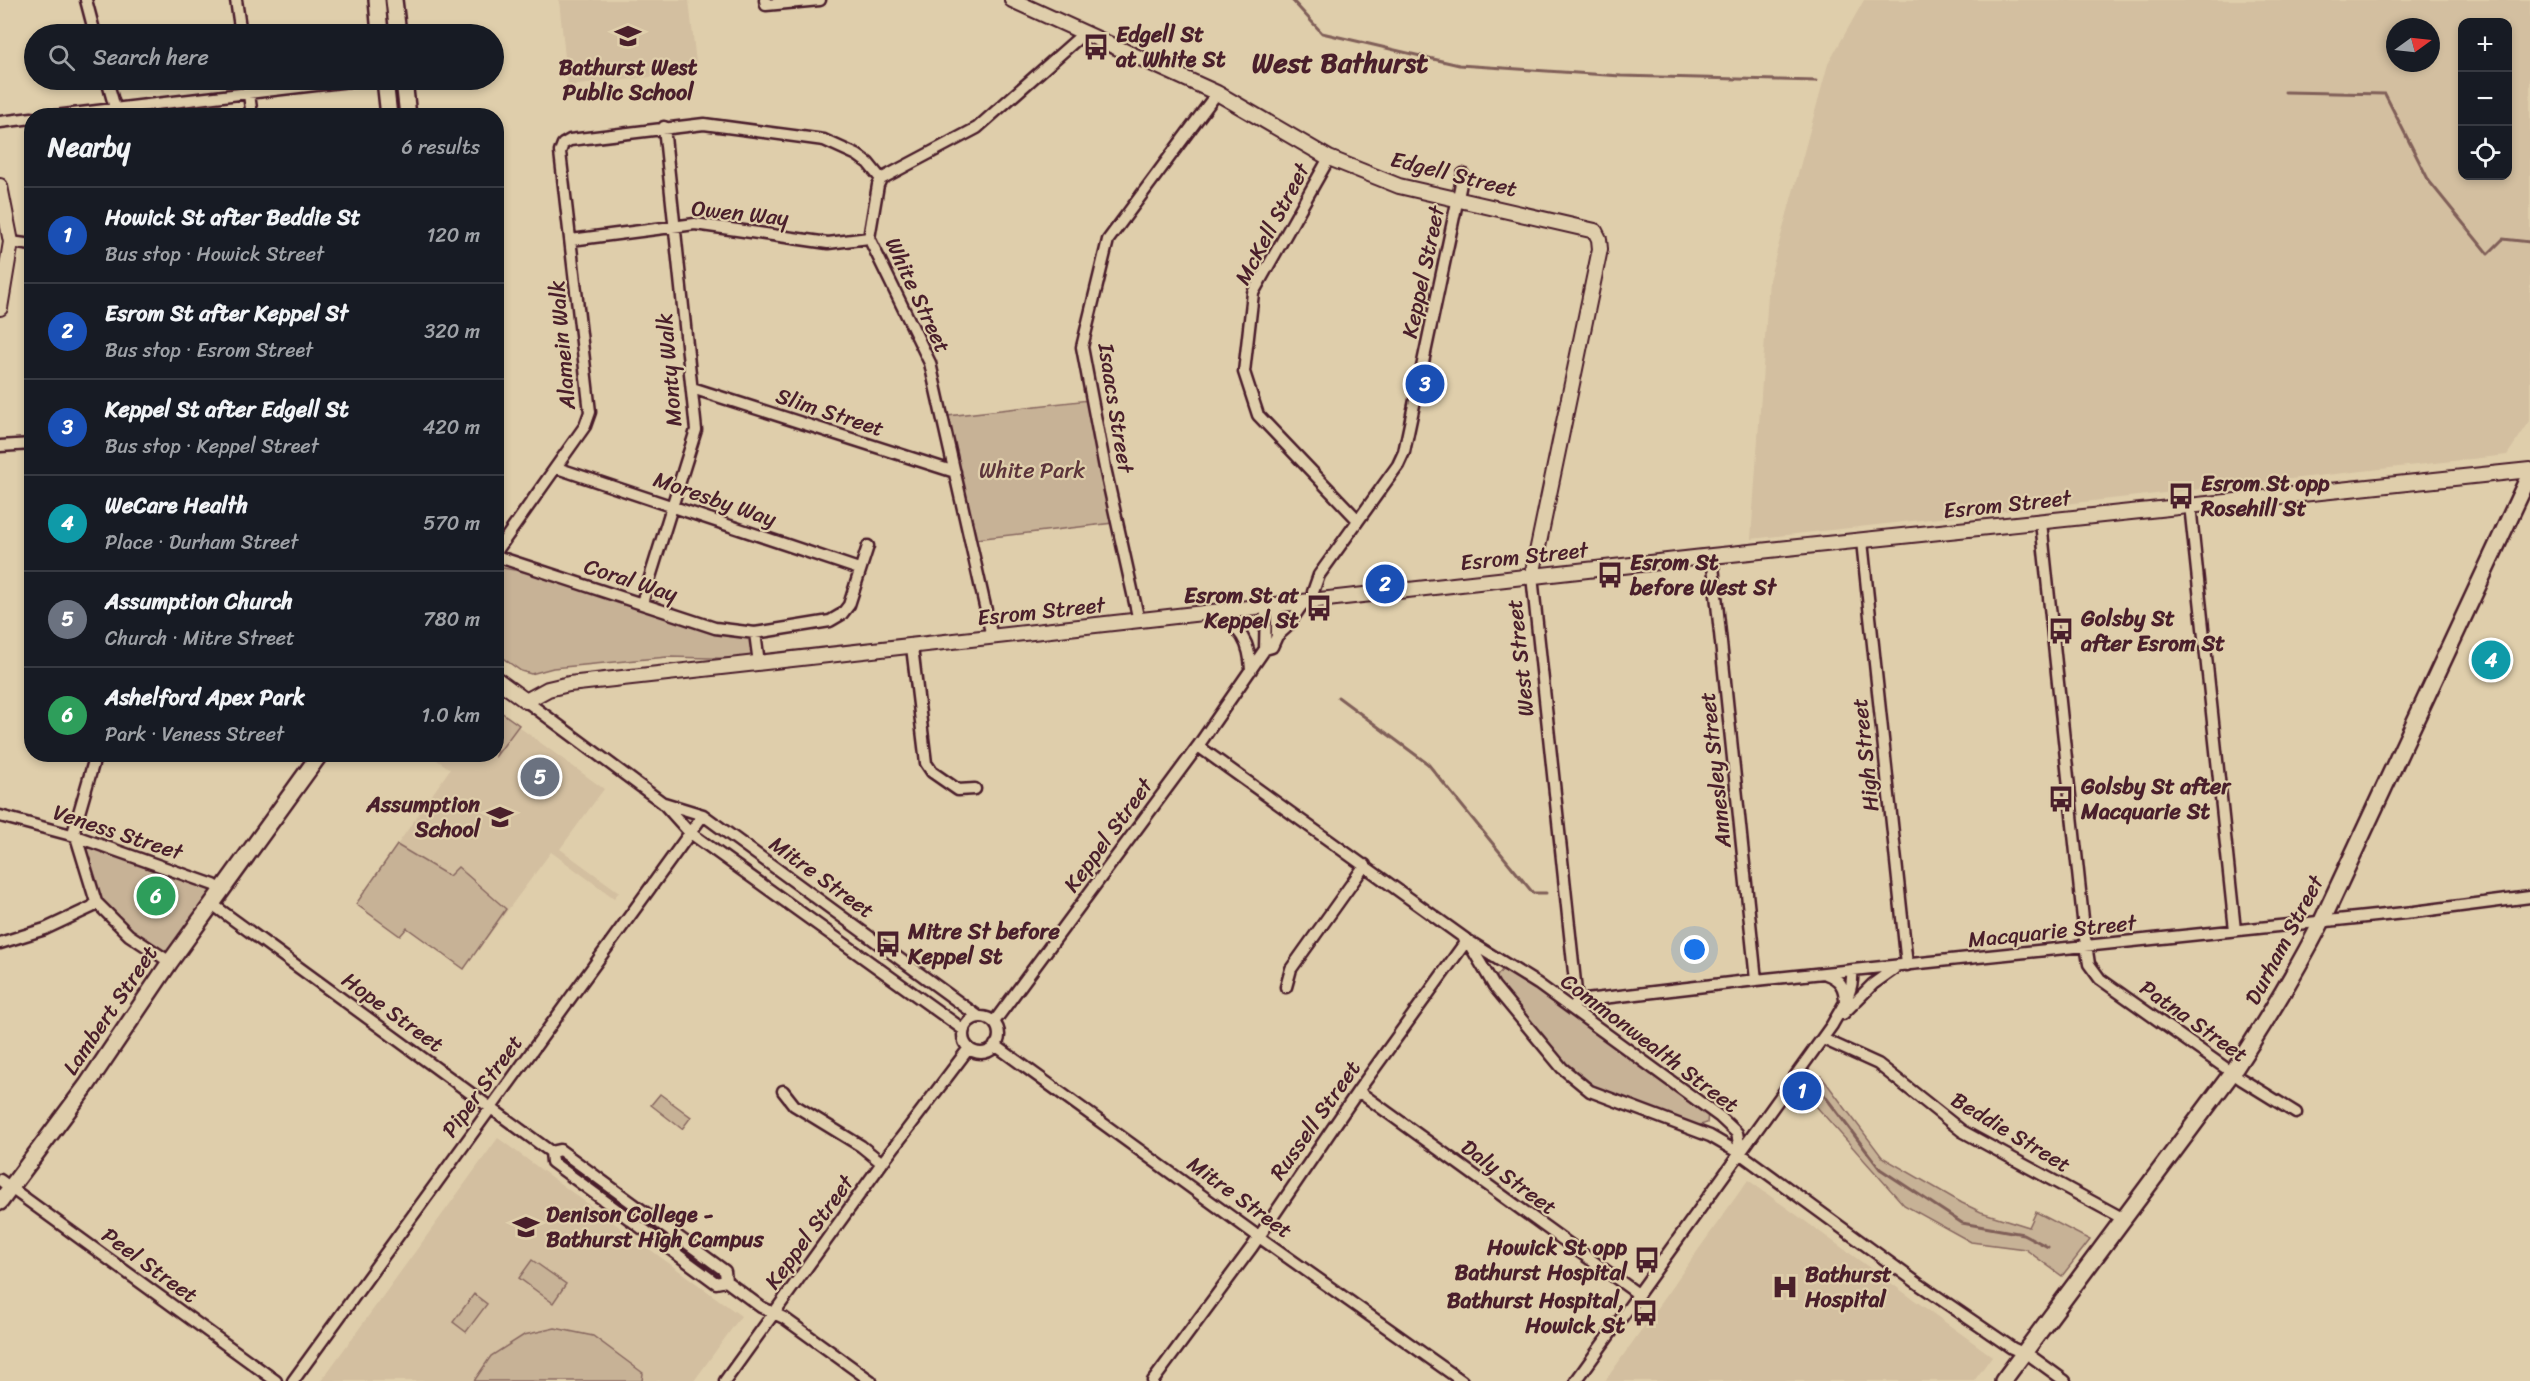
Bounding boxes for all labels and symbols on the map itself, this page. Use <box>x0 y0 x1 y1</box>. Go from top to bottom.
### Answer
place label: Edgell St at White St <box>1115 15 1226 79</box>
north arrow <box>2386 18 2440 72</box>
school or university icon: Bathurst West Public School <box>613 21 643 51</box>
bus stop icon: Edgell St at White St <box>1081 32 1111 62</box>
district label: West Bathurst <box>1252 38 1429 87</box>
place label: Bathurst West Public School <box>559 48 698 112</box>
street label: Edgell Street <box>1387 139 1522 209</box>
street label: McKell Street <box>1223 155 1321 292</box>
street label: Owen Way <box>689 189 791 238</box>
street label: Keppel Street <box>1390 201 1456 342</box>
street label: White Street <box>874 230 962 360</box>
street label: Alamein Walk <box>537 278 587 412</box>
street label: Monty Walk <box>645 311 693 428</box>
street label: Isaacs Street <box>1086 339 1146 477</box>
pin: 3 <box>1406 362 1444 406</box>
street label: Slim Street <box>771 376 890 448</box>
park label: White Park <box>979 451 1085 490</box>
street label: Moresby Way <box>648 460 782 538</box>
place label: Esrom St opp Rosehill St <box>2200 464 2330 528</box>
street label: Esrom Street <box>1941 478 2074 530</box>
bus stop icon: Esrom St opp Rosehill St <box>2166 481 2196 511</box>
street label: Esrom Street <box>1458 530 1591 582</box>
place label: Esrom St before West St <box>1629 543 1777 607</box>
street label: Coral Way <box>579 547 684 614</box>
bus stop icon: Esrom St before West St <box>1595 560 1625 590</box>
pin: 2 <box>1366 562 1404 606</box>
place label: Esrom St at Keppel St <box>1184 576 1299 640</box>
street label: Esrom Street <box>975 585 1108 637</box>
bus stop icon: Esrom St at Keppel St <box>1304 593 1334 623</box>
street label: West Street <box>1494 597 1546 719</box>
place label: Golsby St after Esrom St <box>2080 599 2225 663</box>
bus stop icon: Golsby St after Esrom St <box>2046 616 2076 646</box>
pin: 4 <box>2472 638 2510 682</box>
street label: Annesley Street <box>1687 690 1743 851</box>
street label: High Street <box>1840 696 1890 814</box>
pin: 5 <box>520 754 560 800</box>
place label: Golsby St after Macquarie St <box>2080 767 2232 831</box>
street label: Keppel Street <box>1053 768 1164 901</box>
bus stop icon: Golsby St after Macquarie St <box>2046 784 2076 814</box>
place label: Assumption School <box>366 785 481 849</box>
street label: Veness Street <box>48 793 189 872</box>
school or university icon: Assumption School <box>485 802 515 832</box>
street label: Mitre Street <box>761 825 883 929</box>
street label: Durham Street <box>2233 867 2335 1012</box>
pin: 6 <box>136 874 176 918</box>
street label: Macquarie Street <box>1966 903 2139 959</box>
place label: Mitre St before Keppel St <box>907 912 1061 976</box>
bus stop icon: Mitre St before Keppel St <box>873 929 903 959</box>
your location <box>1680 935 1709 964</box>
street label: Lambert Street <box>52 937 168 1083</box>
street label: Hope Street <box>333 961 453 1063</box>
street label: Commonwealth Street <box>1552 963 1748 1124</box>
street label: Patna Street <box>2131 969 2257 1073</box>
street label: Piper Street <box>431 1026 533 1146</box>
street label: Russell Street <box>1259 1051 1371 1188</box>
pin: 1 <box>1782 1068 1822 1114</box>
street label: Beddie Street <box>1943 1081 2079 1184</box>
street label: Daly Street <box>1452 1128 1566 1226</box>
street label: Mitre Street <box>1179 1145 1301 1249</box>
street label: Keppel Street <box>754 1165 865 1298</box>
place label: Denison College - Bathurst High Campus <box>546 1195 764 1259</box>
school or university icon: Denison College - Bathurst High Campus <box>511 1212 541 1242</box>
street label: Peel Street <box>93 1216 207 1314</box>
place label: Howick St opp Bathurst Hospital <box>1455 1228 1628 1292</box>
bus stop icon: Howick St opp Bathurst Hospital <box>1632 1245 1662 1275</box>
place label: Bathurst Hospital <box>1804 1255 1892 1319</box>
hospital icon: Bathurst Hospital <box>1770 1272 1800 1302</box>
place label: Bathurst Hospital, Howick St <box>1447 1281 1625 1345</box>
bus stop icon: Bathurst Hospital, Howick St <box>1630 1298 1660 1328</box>

